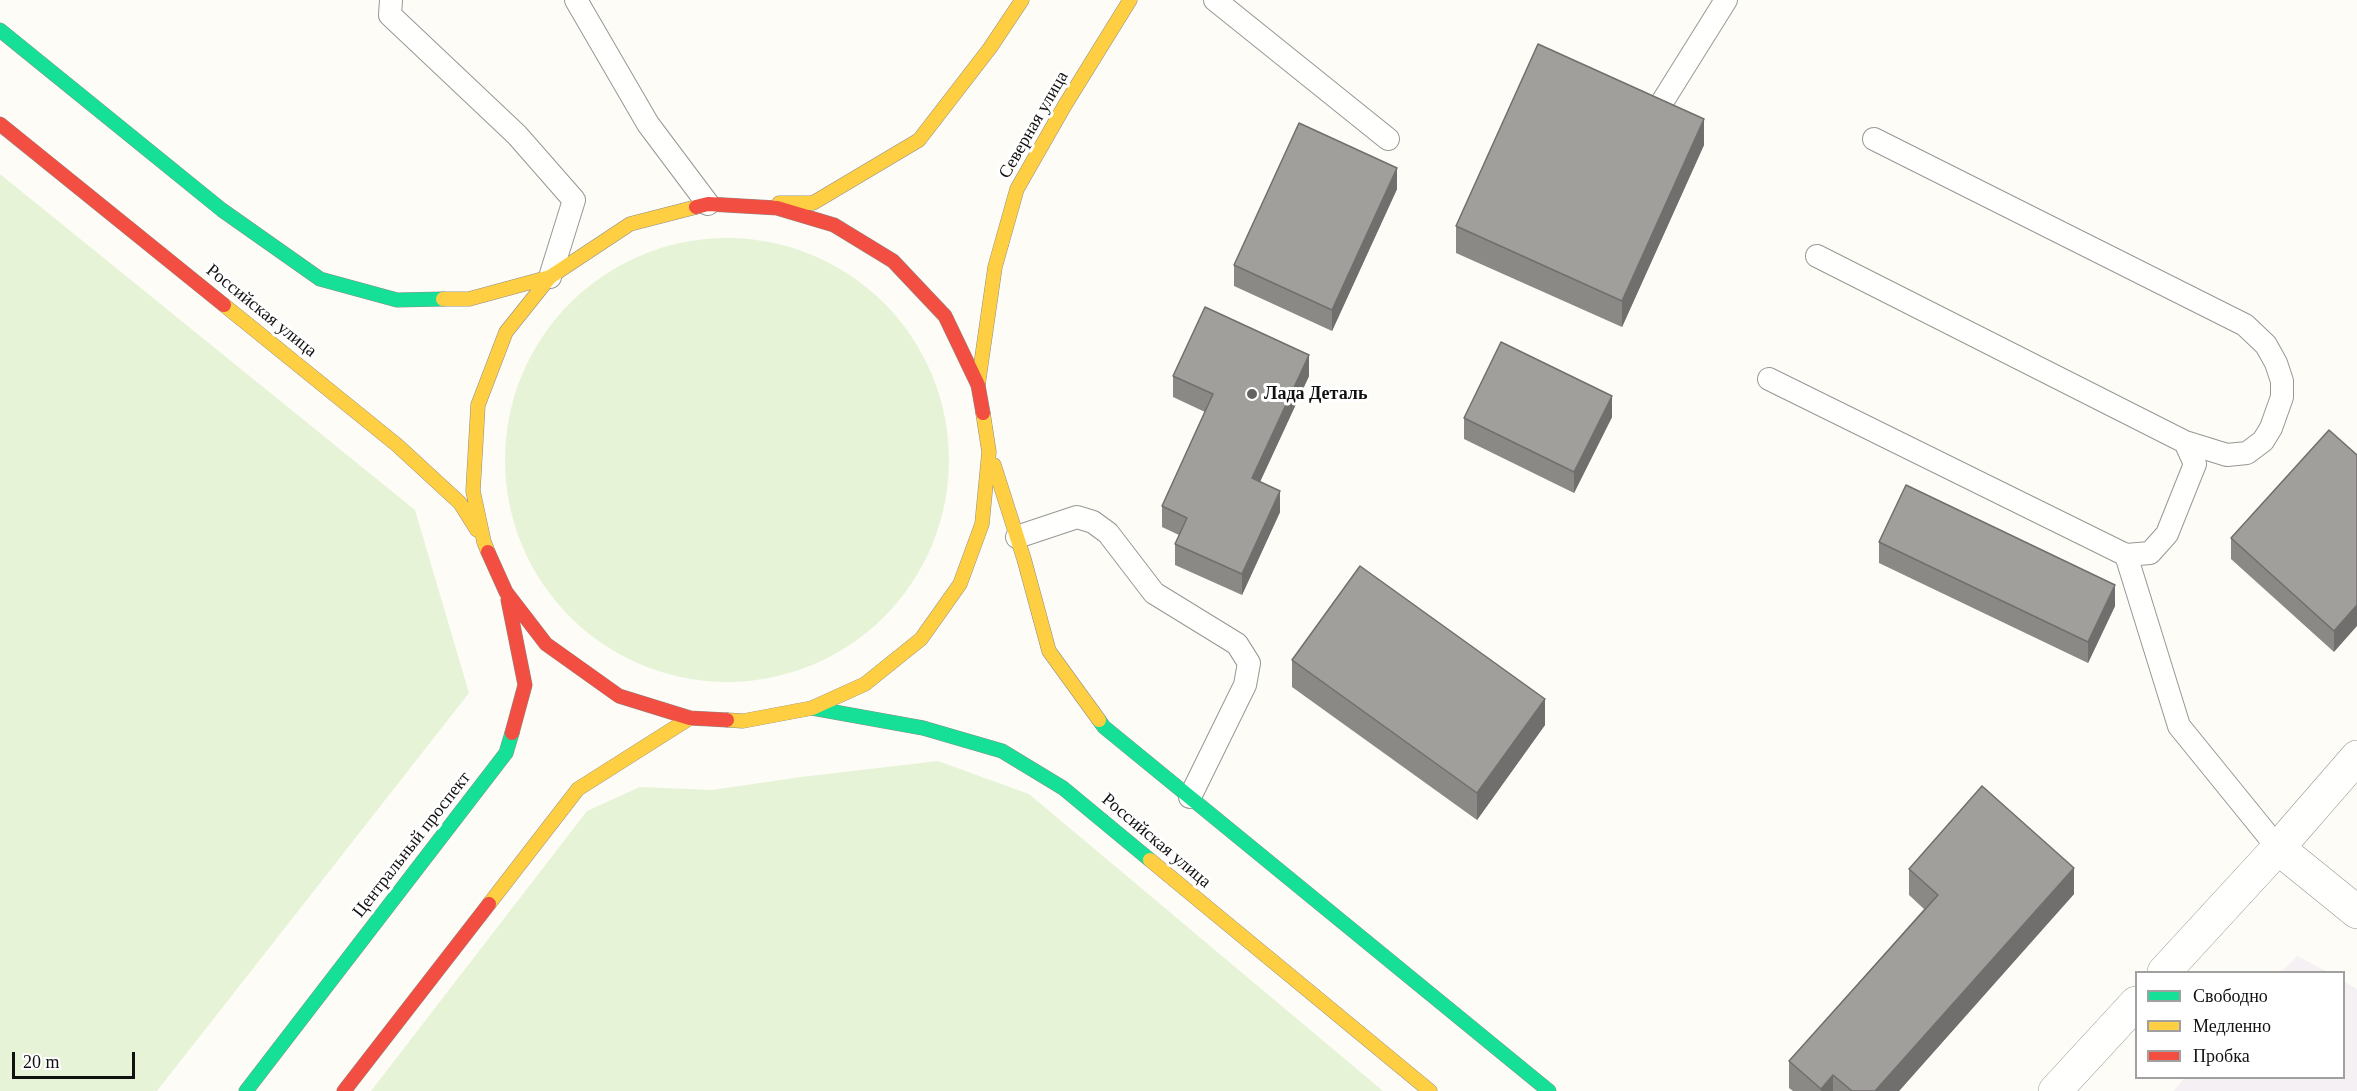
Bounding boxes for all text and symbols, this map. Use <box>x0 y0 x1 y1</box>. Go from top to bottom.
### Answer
street label: Северная улица <box>995 67 1073 183</box>
street label: Российская улица <box>201 260 321 362</box>
place label: Лада Деталь <box>1264 383 1367 405</box>
marker: Лада Деталь <box>1245 387 1259 401</box>
street label: Центральный проспект <box>348 768 476 922</box>
street label: Российская улица <box>1097 789 1215 893</box>
legend <box>2135 971 2345 1079</box>
text: Свободно <box>2193 986 2268 1006</box>
text: Медленно <box>2193 1016 2271 1036</box>
scale bar <box>15 1040 138 1078</box>
text: Пробка <box>2193 1046 2250 1066</box>
text: 20 m <box>23 1052 60 1072</box>

